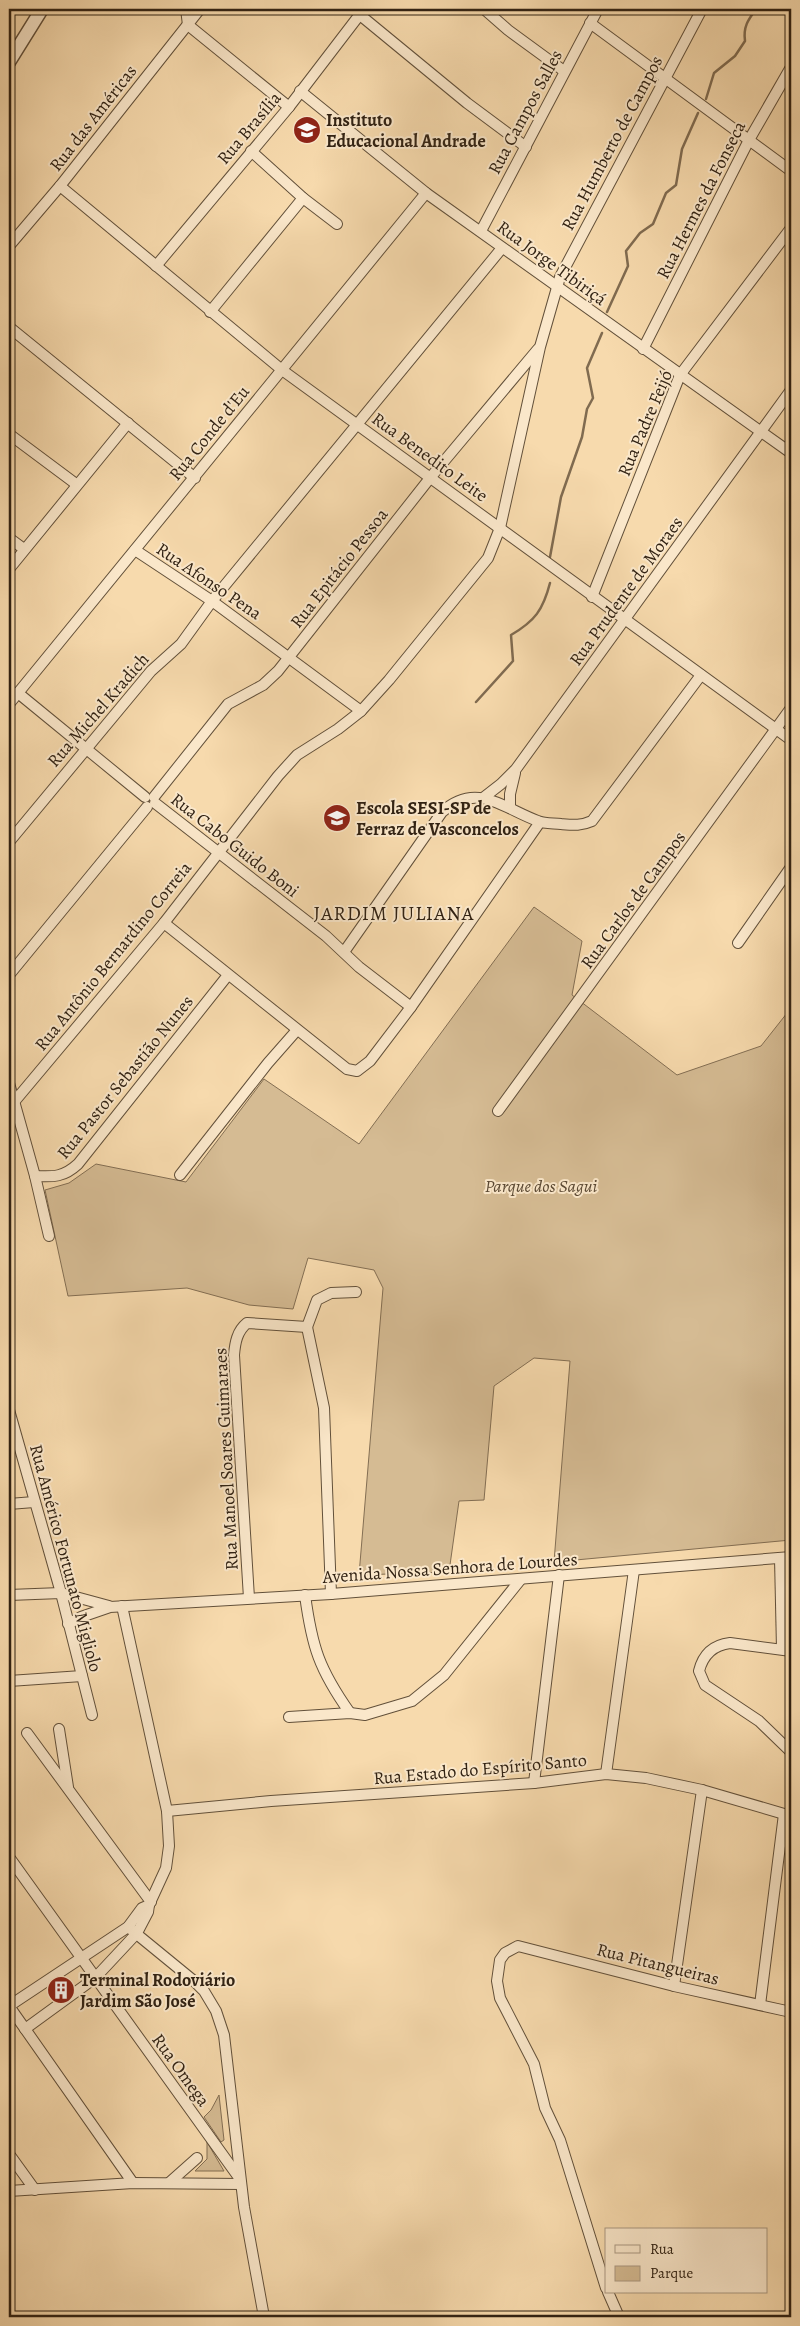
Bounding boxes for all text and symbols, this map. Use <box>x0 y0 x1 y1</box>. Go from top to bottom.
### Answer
street label: Rua Campos Salles <box>482 46 568 178</box>
street label: Rua Humberto de Campos <box>556 51 668 235</box>
street label: Rua das Américas <box>44 60 142 176</box>
street label: Rua Brasília <box>212 86 287 169</box>
place label: Instituto Educacional Andrade <box>326 108 486 153</box>
school or university icon: Instituto Educacional Andrade <box>292 115 322 145</box>
street label: Rua Hermes da Fonseca <box>651 116 751 283</box>
street label: Rua Jorge Tibiriçá <box>492 215 612 311</box>
street label: Rua Padre Feijó <box>612 366 678 480</box>
street label: Rua Conde d'Eu <box>163 380 255 486</box>
street label: Rua Benedito Leite <box>367 407 493 507</box>
street label: Rua Epitácio Pessoa <box>285 503 394 633</box>
street label: Rua Prudente de Moraes <box>564 511 688 671</box>
street label: Rua Afonso Pena <box>152 537 267 625</box>
street label: Rua Michel Kradich <box>42 648 155 772</box>
street label: Rua Cabo Guido Boni <box>166 787 304 903</box>
place label: Escola SESI-SP de Ferraz de Vasconcelos <box>356 796 519 841</box>
school or university icon: Escola SESI-SP de Ferraz de Vasconcelos <box>322 803 352 833</box>
street label: Rua Carlos de Campos <box>575 826 691 974</box>
street label: Rua Antônio Bernardino Correia <box>29 856 197 1056</box>
district label: JARDIM JULIANA <box>314 900 474 927</box>
street label: Rua Pastor Sebastião Nunes <box>51 990 199 1164</box>
park label: Parque dos Sagui <box>485 1174 598 1198</box>
street label: Rua Manoel Soares Guimaraes <box>208 1347 244 1571</box>
street label: Rua Américo Fortunato Migliolo <box>24 1441 108 1675</box>
street label: Avenida Nossa Senhora de Lourdes <box>321 1547 578 1589</box>
street label: Rua Estado do Espírito Santo <box>372 1748 588 1790</box>
street label: Rua Pitangueiras <box>594 1937 722 1991</box>
place label: Terminal Rodoviário Jardim São José <box>80 1968 235 2013</box>
building icon: Terminal Rodoviário Jardim São José <box>46 1975 76 2005</box>
street label: Rua Omega <box>146 2029 216 2112</box>
legend <box>605 2228 768 2294</box>
text: Rua <box>650 2239 674 2259</box>
text: Parque <box>650 2263 693 2283</box>

